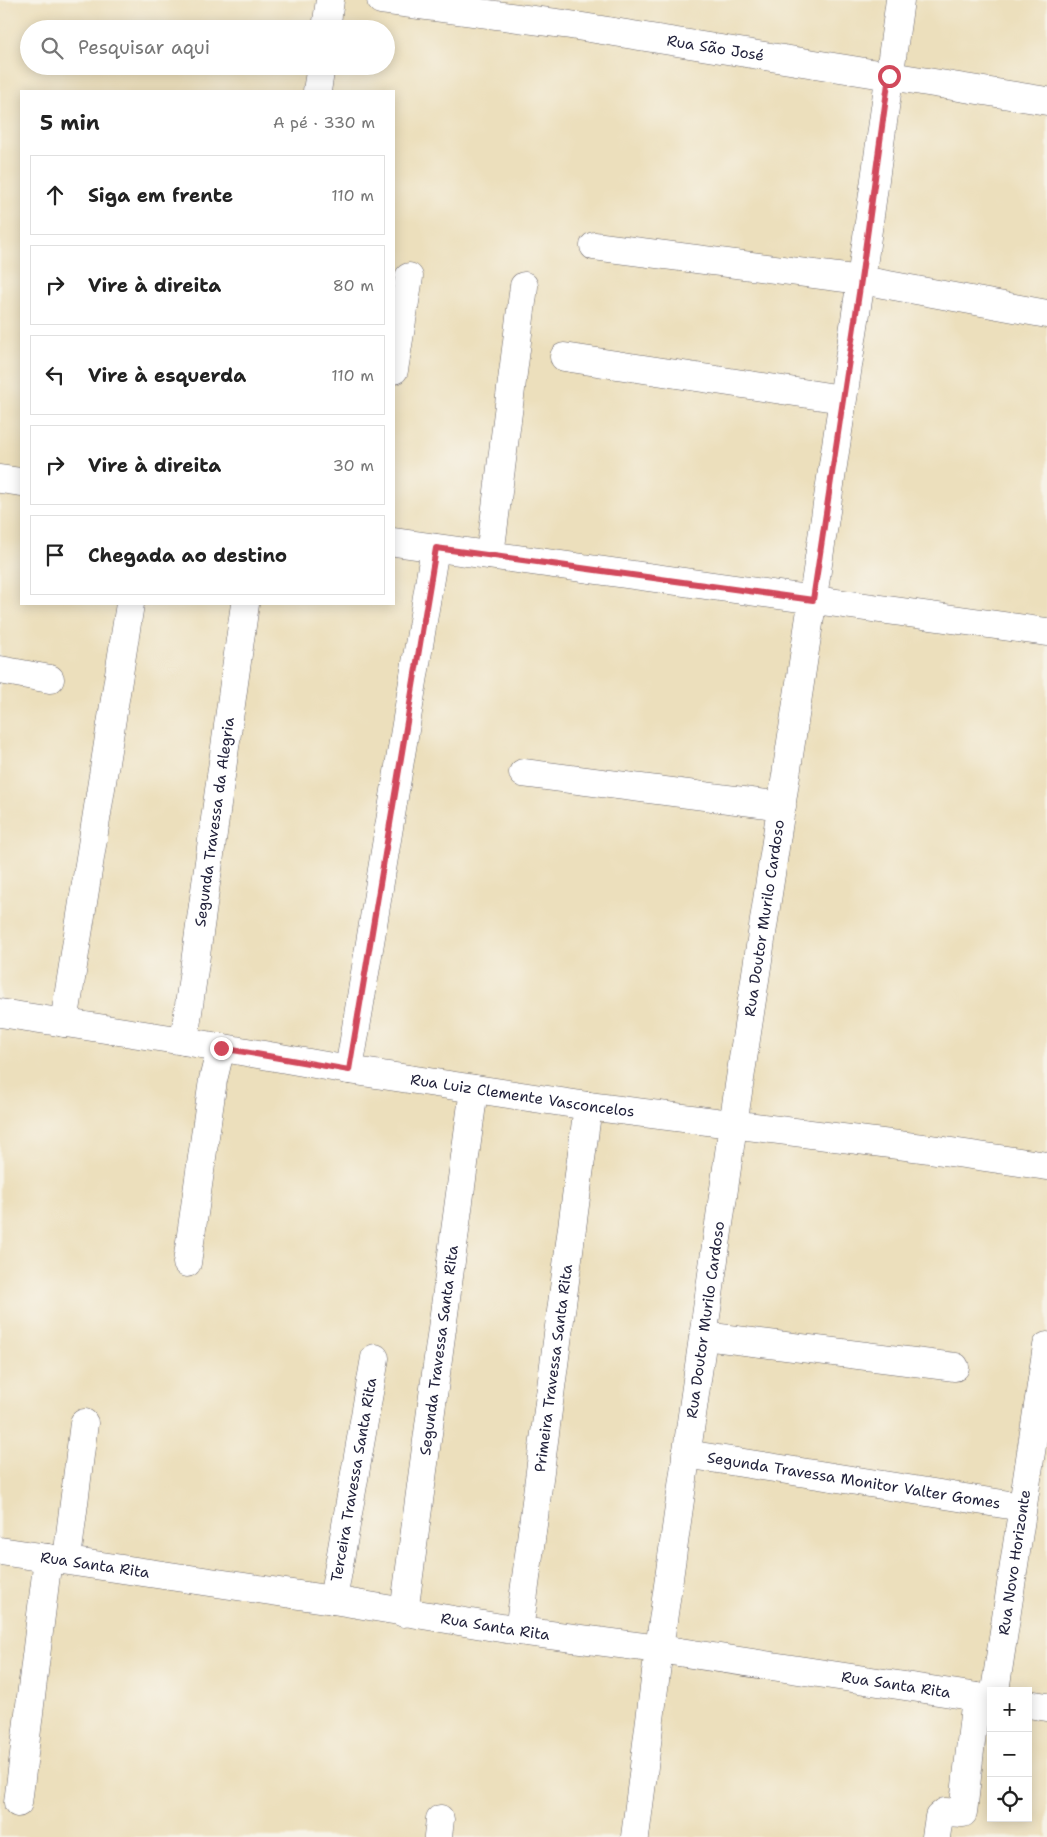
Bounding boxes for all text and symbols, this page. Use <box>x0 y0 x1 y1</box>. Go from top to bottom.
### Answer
search box <box>20 20 395 75</box>
street label: Rua São José <box>665 31 766 66</box>
icon: search <box>38 34 66 62</box>
text: Pesquisar aqui <box>78 35 210 60</box>
route start <box>878 65 901 88</box>
text: 5 min <box>40 109 100 137</box>
text: A pé · 330 m <box>273 112 375 133</box>
icon: ahead <box>41 181 69 209</box>
text: Siga em frente <box>88 183 233 208</box>
text: 110 m <box>331 185 374 206</box>
icon: right <box>41 271 69 299</box>
text: Vire à direita <box>88 273 221 298</box>
text: 80 m <box>333 275 374 296</box>
icon: left <box>41 361 69 389</box>
text: Vire à esquerda <box>88 363 246 388</box>
text: 110 m <box>331 365 374 386</box>
icon: right <box>41 451 69 479</box>
text: Vire à direita <box>88 453 221 478</box>
text: 30 m <box>333 455 374 476</box>
icon: arrive <box>41 541 69 569</box>
text: Chegada ao destino <box>88 543 287 568</box>
street label: Segunda Travessa da Alegria <box>190 715 239 928</box>
street label: Rua Doutor Murilo Cardoso <box>740 818 789 1018</box>
route end <box>210 1037 233 1060</box>
street label: Rua Luiz Clemente Vasconcelos <box>409 1069 636 1122</box>
street label: Rua Doutor Murilo Cardoso <box>682 1220 729 1420</box>
street label: Segunda Travessa Santa Rita <box>415 1243 463 1457</box>
street label: Primeira Travessa Santa Rita <box>530 1262 577 1473</box>
street label: Terceira Travessa Santa Rita <box>326 1376 382 1583</box>
street label: Segunda Travessa Monitor Valter Gomes <box>706 1447 1002 1513</box>
street label: Rua Novo Horizonte <box>994 1488 1035 1637</box>
street label: Rua Santa Rita <box>39 1547 152 1583</box>
street label: Rua Santa Rita <box>439 1608 552 1645</box>
street label: Rua Santa Rita <box>840 1667 953 1703</box>
map controls <box>987 1687 1032 1822</box>
button: + <box>987 1687 1032 1732</box>
button: − <box>987 1732 1032 1777</box>
button: locate <box>987 1777 1032 1822</box>

